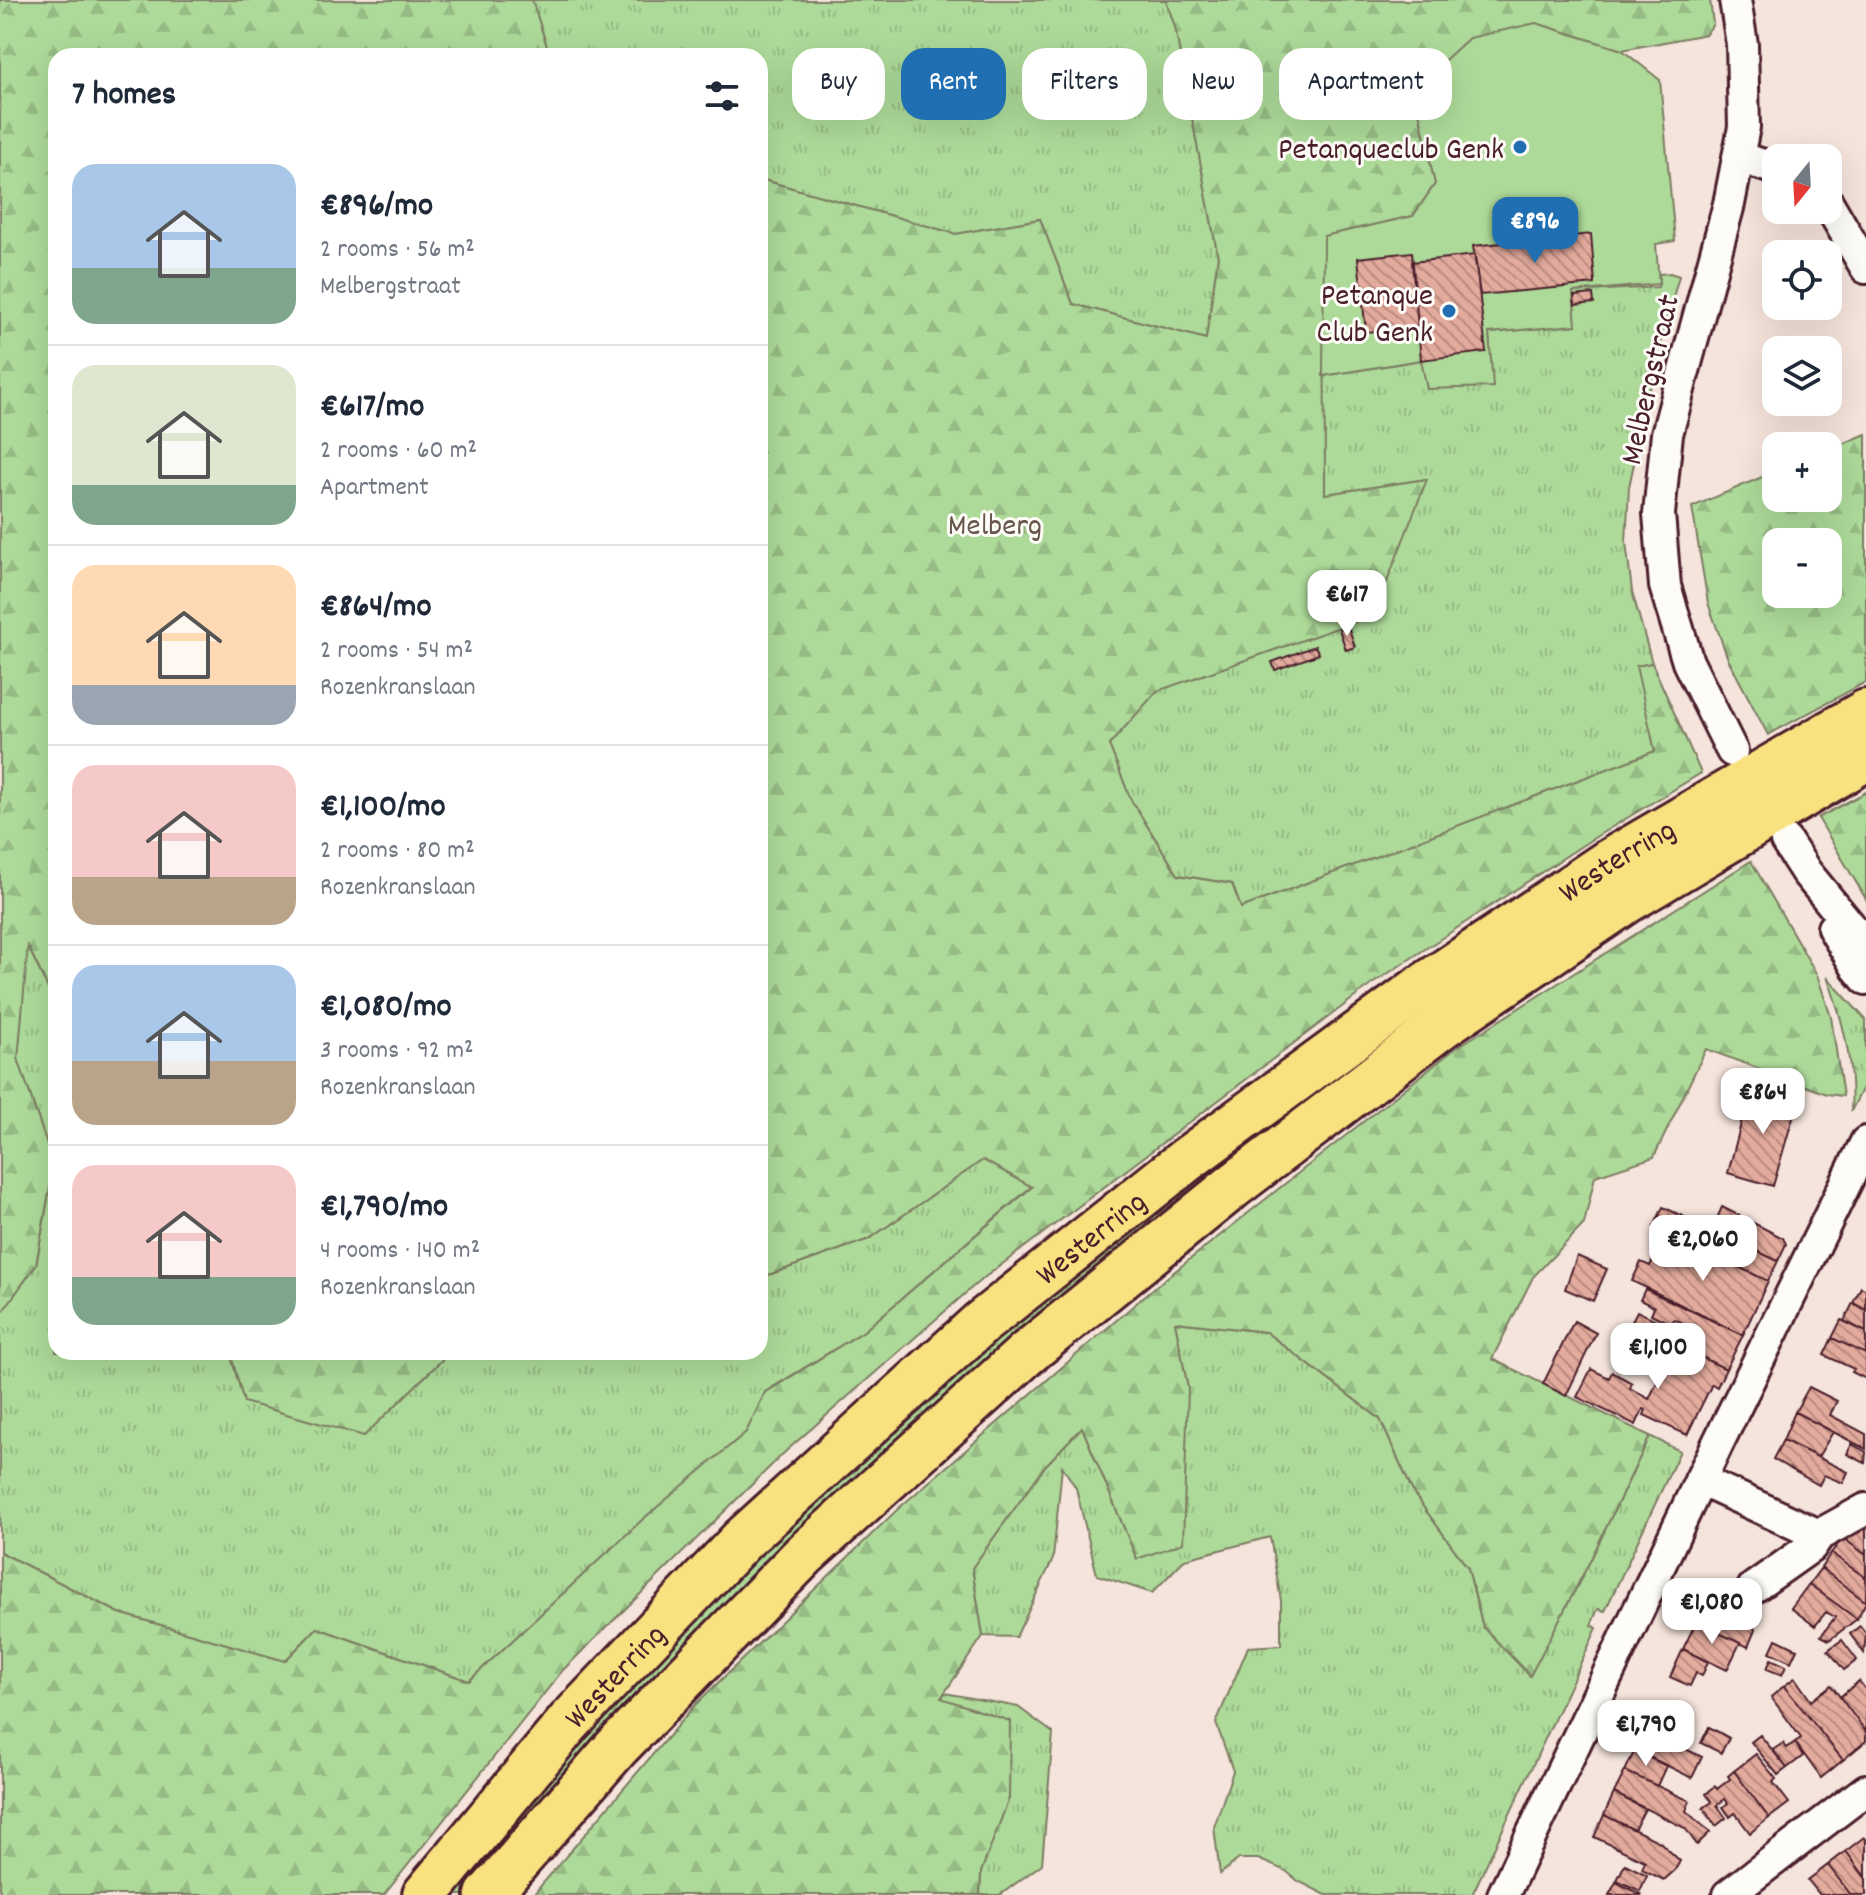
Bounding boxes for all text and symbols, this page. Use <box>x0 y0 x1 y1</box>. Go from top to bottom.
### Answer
chip: Buy <box>792 48 885 120</box>
chip: Rent <box>901 48 1006 120</box>
chip: Filters <box>1022 48 1147 120</box>
chip: New <box>1163 48 1263 120</box>
chip: Apartment <box>1279 48 1452 120</box>
text: 7 homes <box>72 72 176 121</box>
icon: filters <box>700 74 744 118</box>
place label: Petanqueclub Genk <box>1278 129 1504 175</box>
marker: Petanqueclub Genk <box>1511 138 1529 156</box>
north arrow <box>1762 144 1842 224</box>
map controls <box>1762 144 1842 608</box>
text: €896/mo <box>320 183 433 232</box>
icon: home <box>136 196 232 292</box>
pin: €896 <box>1488 197 1582 265</box>
text: €896 <box>1510 204 1560 241</box>
text: 2 rooms · 56 m² <box>320 232 475 269</box>
button: locate <box>1762 240 1842 320</box>
text: Melbergstraat <box>320 269 461 306</box>
place label: Petanque Club Genk <box>1316 275 1433 358</box>
street label: Melbergstraat <box>1611 290 1695 470</box>
marker: Petanque Club Genk <box>1440 302 1458 320</box>
button: layers <box>1762 336 1842 416</box>
text: €617/mo <box>320 384 424 433</box>
icon: home <box>136 397 232 493</box>
button: + <box>1762 432 1842 512</box>
text: 2 rooms · 60 m² <box>320 433 477 470</box>
text: Apartment <box>320 470 429 507</box>
park label: Melberg <box>948 505 1042 551</box>
button: − <box>1762 528 1842 608</box>
pin: €617 <box>1300 570 1394 638</box>
text: €617 <box>1326 577 1368 614</box>
text: €864/mo <box>320 584 432 633</box>
icon: home <box>136 597 232 693</box>
text: 2 rooms · 54 m² <box>320 633 473 670</box>
text: Rozenkranslaan <box>320 670 476 707</box>
text: €1,100/mo <box>320 784 446 833</box>
icon: home <box>136 797 232 893</box>
street label: Westerring <box>1551 810 1686 917</box>
text: 2 rooms · 80 m² <box>320 833 475 870</box>
text: Rozenkranslaan <box>320 870 476 907</box>
text: €1,080/mo <box>320 984 452 1033</box>
icon: home <box>136 997 232 1093</box>
text: 3 rooms · 92 m² <box>320 1033 474 1070</box>
pin: €864 <box>1716 1068 1810 1136</box>
text: Rozenkranslaan <box>320 1070 476 1107</box>
text: €864 <box>1739 1075 1787 1112</box>
street label: Westerring <box>1028 1182 1158 1299</box>
text: €1,790/mo <box>320 1184 448 1233</box>
icon: home <box>136 1197 232 1293</box>
pin: €2,060 <box>1638 1215 1768 1283</box>
text: €2,060 <box>1667 1222 1739 1259</box>
text: 4 rooms · 140 m² <box>320 1233 480 1270</box>
text: Rozenkranslaan <box>320 1270 476 1307</box>
pin: €1,100 <box>1593 1323 1723 1391</box>
text: €1,100 <box>1628 1330 1688 1367</box>
pin: €1,080 <box>1647 1578 1777 1646</box>
text: €1,080 <box>1680 1585 1744 1622</box>
street label: Westerring <box>556 1615 679 1741</box>
pin: €1,790 <box>1581 1700 1711 1768</box>
text: €1,790 <box>1615 1707 1677 1744</box>

